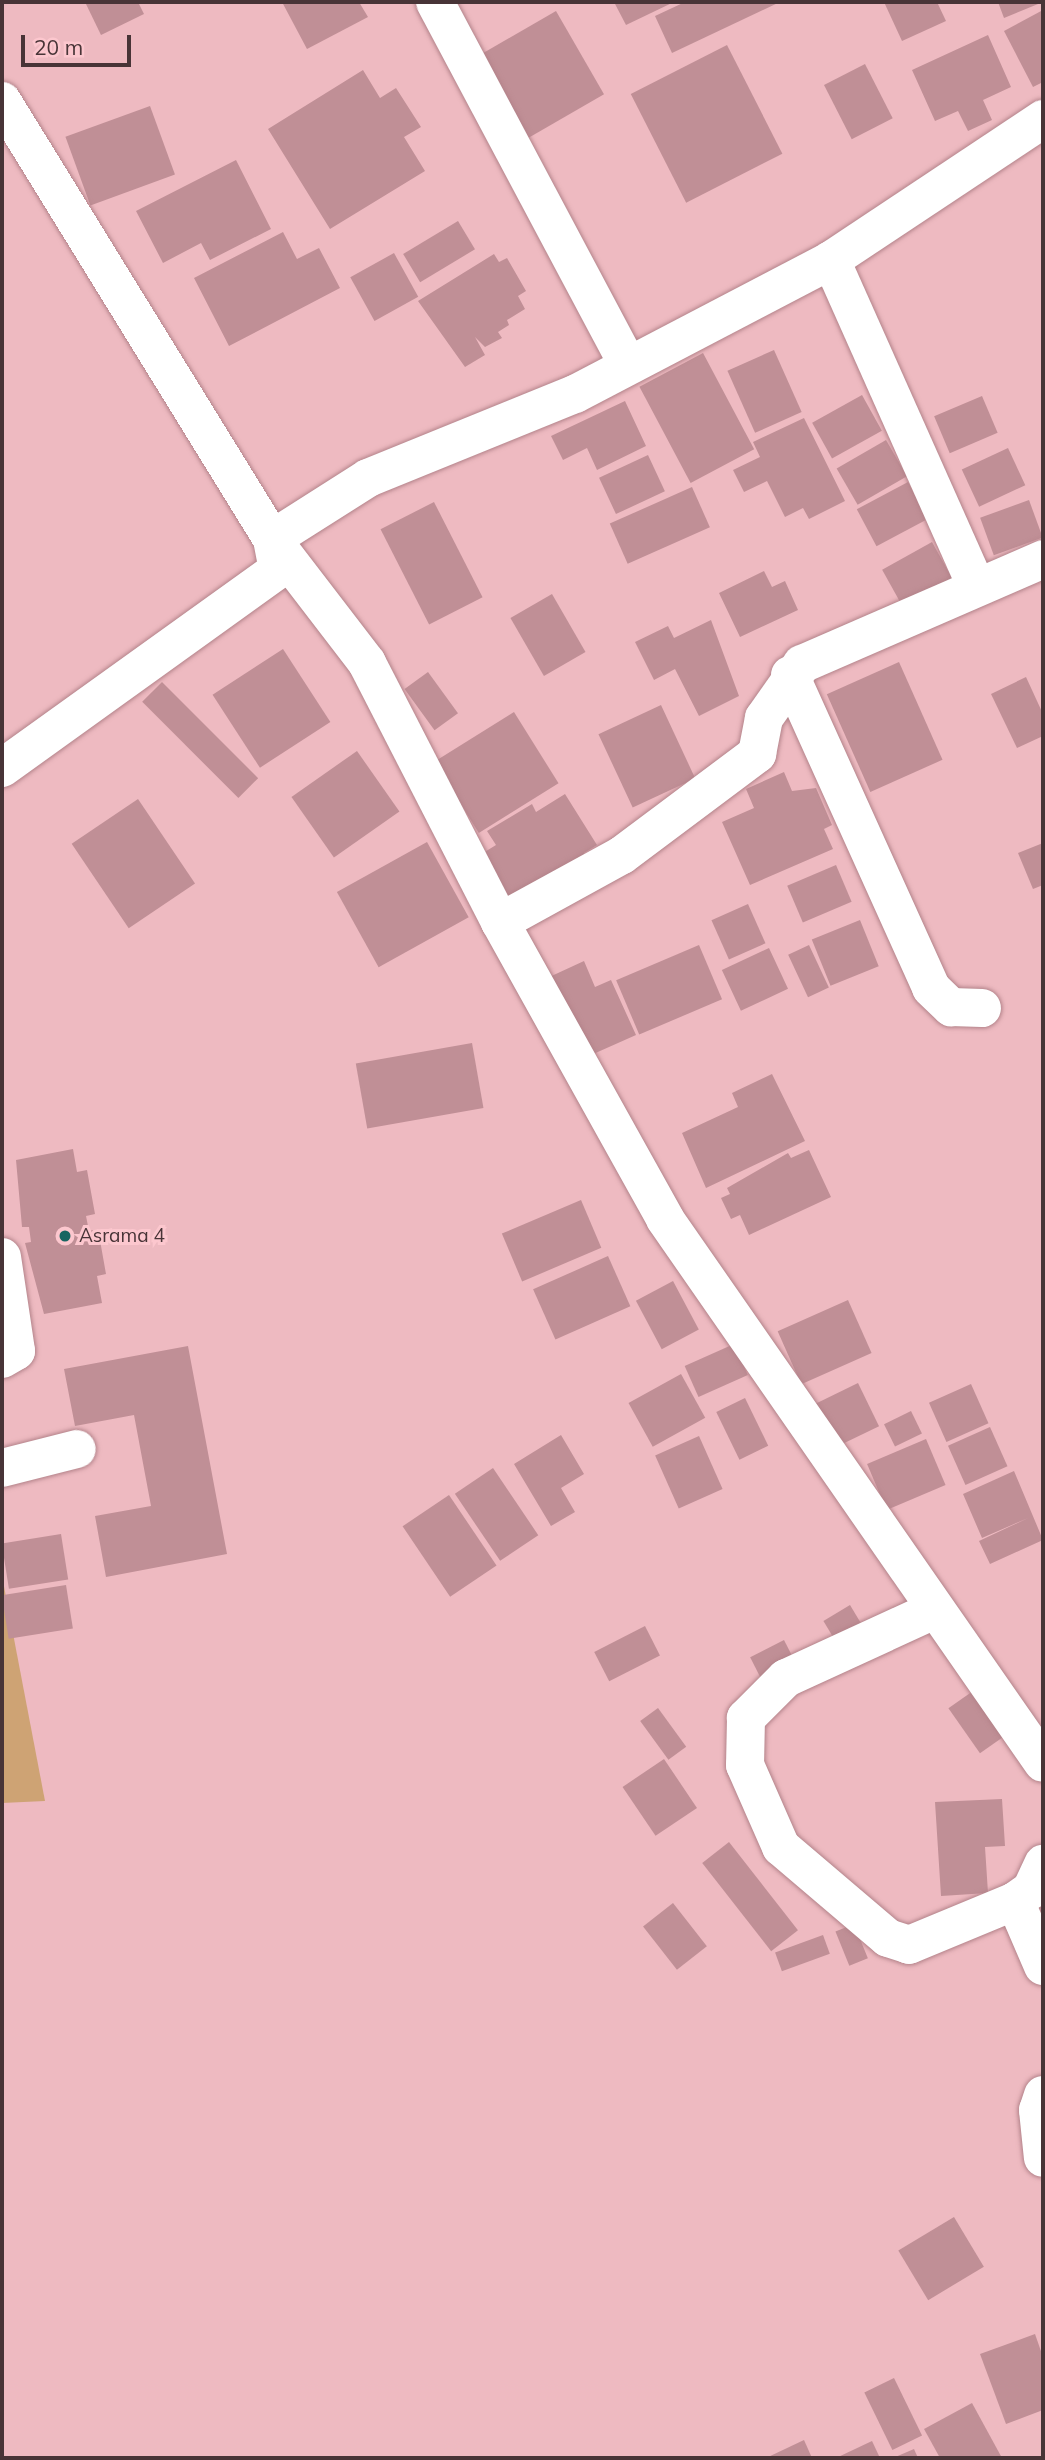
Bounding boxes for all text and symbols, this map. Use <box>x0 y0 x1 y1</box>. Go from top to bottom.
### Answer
scale bar <box>24 21 135 65</box>
text: 20 m <box>34 34 83 60</box>
place label: Asrama 4 <box>79 1225 165 1247</box>
marker: Asrama 4 <box>57 1228 73 1244</box>

